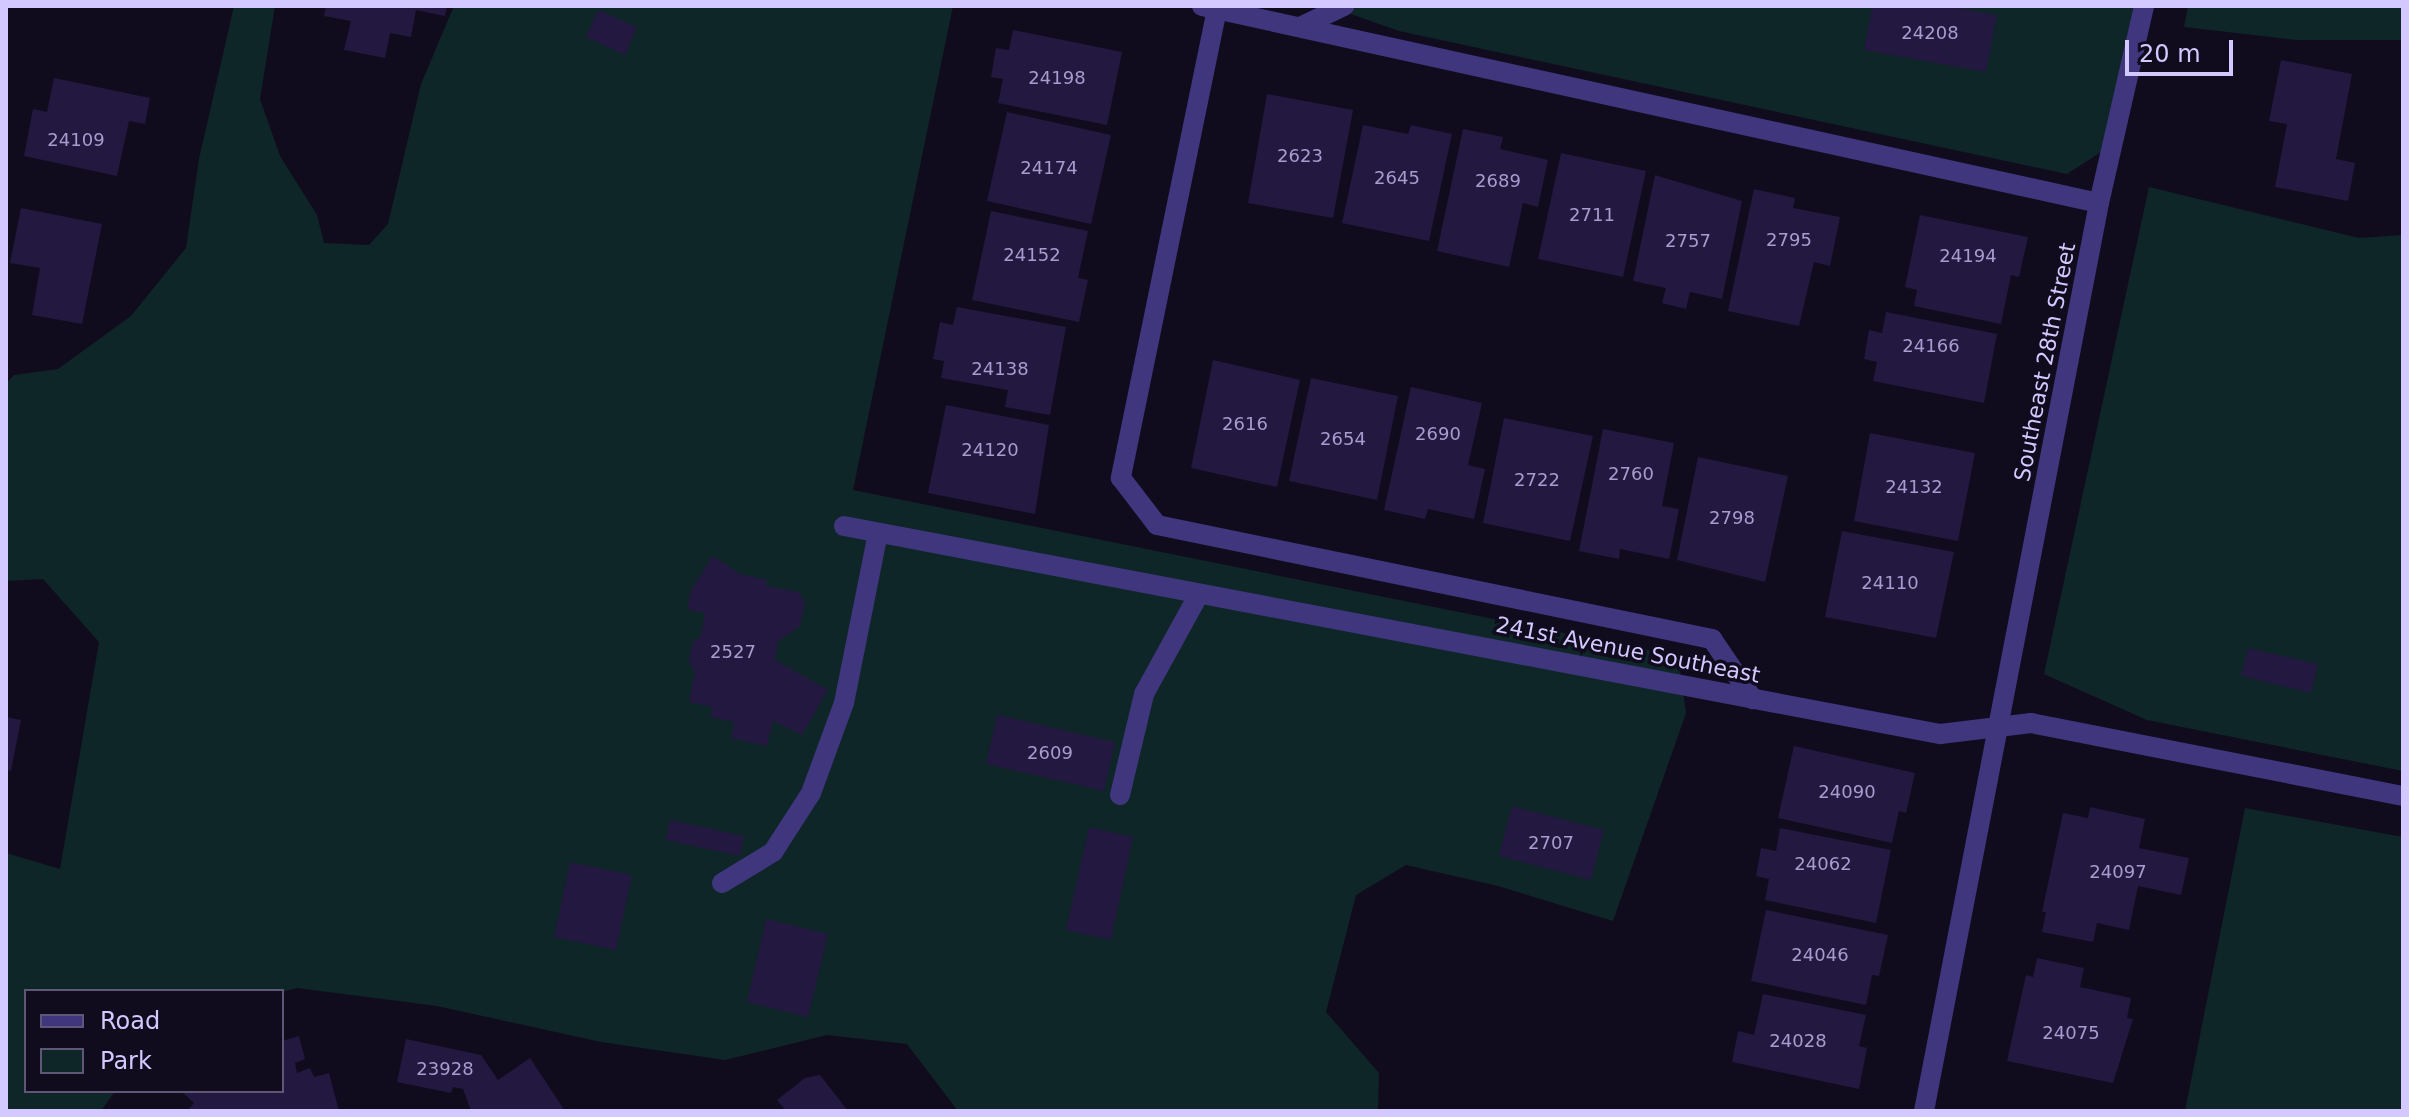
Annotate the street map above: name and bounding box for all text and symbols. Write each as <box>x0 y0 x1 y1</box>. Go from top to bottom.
house number: 24208 <box>1901 22 1959 44</box>
scale bar <box>2129 24 2237 74</box>
text: 20 m <box>2139 40 2201 68</box>
house number: 24198 <box>1028 67 1086 89</box>
house number: 24109 <box>47 129 105 151</box>
house number: 2623 <box>1277 145 1323 167</box>
house number: 24174 <box>1020 157 1078 179</box>
house number: 2645 <box>1374 167 1420 189</box>
house number: 2689 <box>1475 170 1521 192</box>
house number: 2711 <box>1569 204 1615 226</box>
house number: 2795 <box>1766 229 1812 251</box>
house number: 2757 <box>1665 230 1711 252</box>
street label: Southeast 28th Street <box>2009 240 2081 484</box>
house number: 24152 <box>1003 244 1061 266</box>
house number: 24194 <box>1939 245 1997 267</box>
house number: 24166 <box>1902 335 1960 357</box>
house number: 24138 <box>971 358 1029 380</box>
house number: 2616 <box>1222 413 1268 435</box>
house number: 2690 <box>1415 423 1461 445</box>
house number: 2654 <box>1320 428 1366 450</box>
house number: 24120 <box>961 439 1019 461</box>
house number: 2760 <box>1608 463 1654 485</box>
house number: 2722 <box>1514 469 1560 491</box>
house number: 24132 <box>1885 476 1943 498</box>
house number: 2798 <box>1709 507 1755 529</box>
house number: 24110 <box>1861 572 1919 594</box>
street label: 241st Avenue Southeast <box>1494 611 1762 689</box>
house number: 2527 <box>710 641 756 663</box>
house number: 2609 <box>1027 742 1073 764</box>
house number: 24090 <box>1818 781 1876 803</box>
house number: 2707 <box>1528 832 1574 854</box>
house number: 24062 <box>1794 853 1852 875</box>
house number: 24097 <box>2089 861 2147 883</box>
house number: 24046 <box>1791 944 1849 966</box>
legend <box>24 989 284 1093</box>
text: Road <box>100 1007 160 1035</box>
house number: 24075 <box>2042 1022 2100 1044</box>
house number: 24028 <box>1769 1030 1827 1052</box>
text: Park <box>100 1047 152 1075</box>
house number: 23928 <box>416 1058 474 1080</box>

